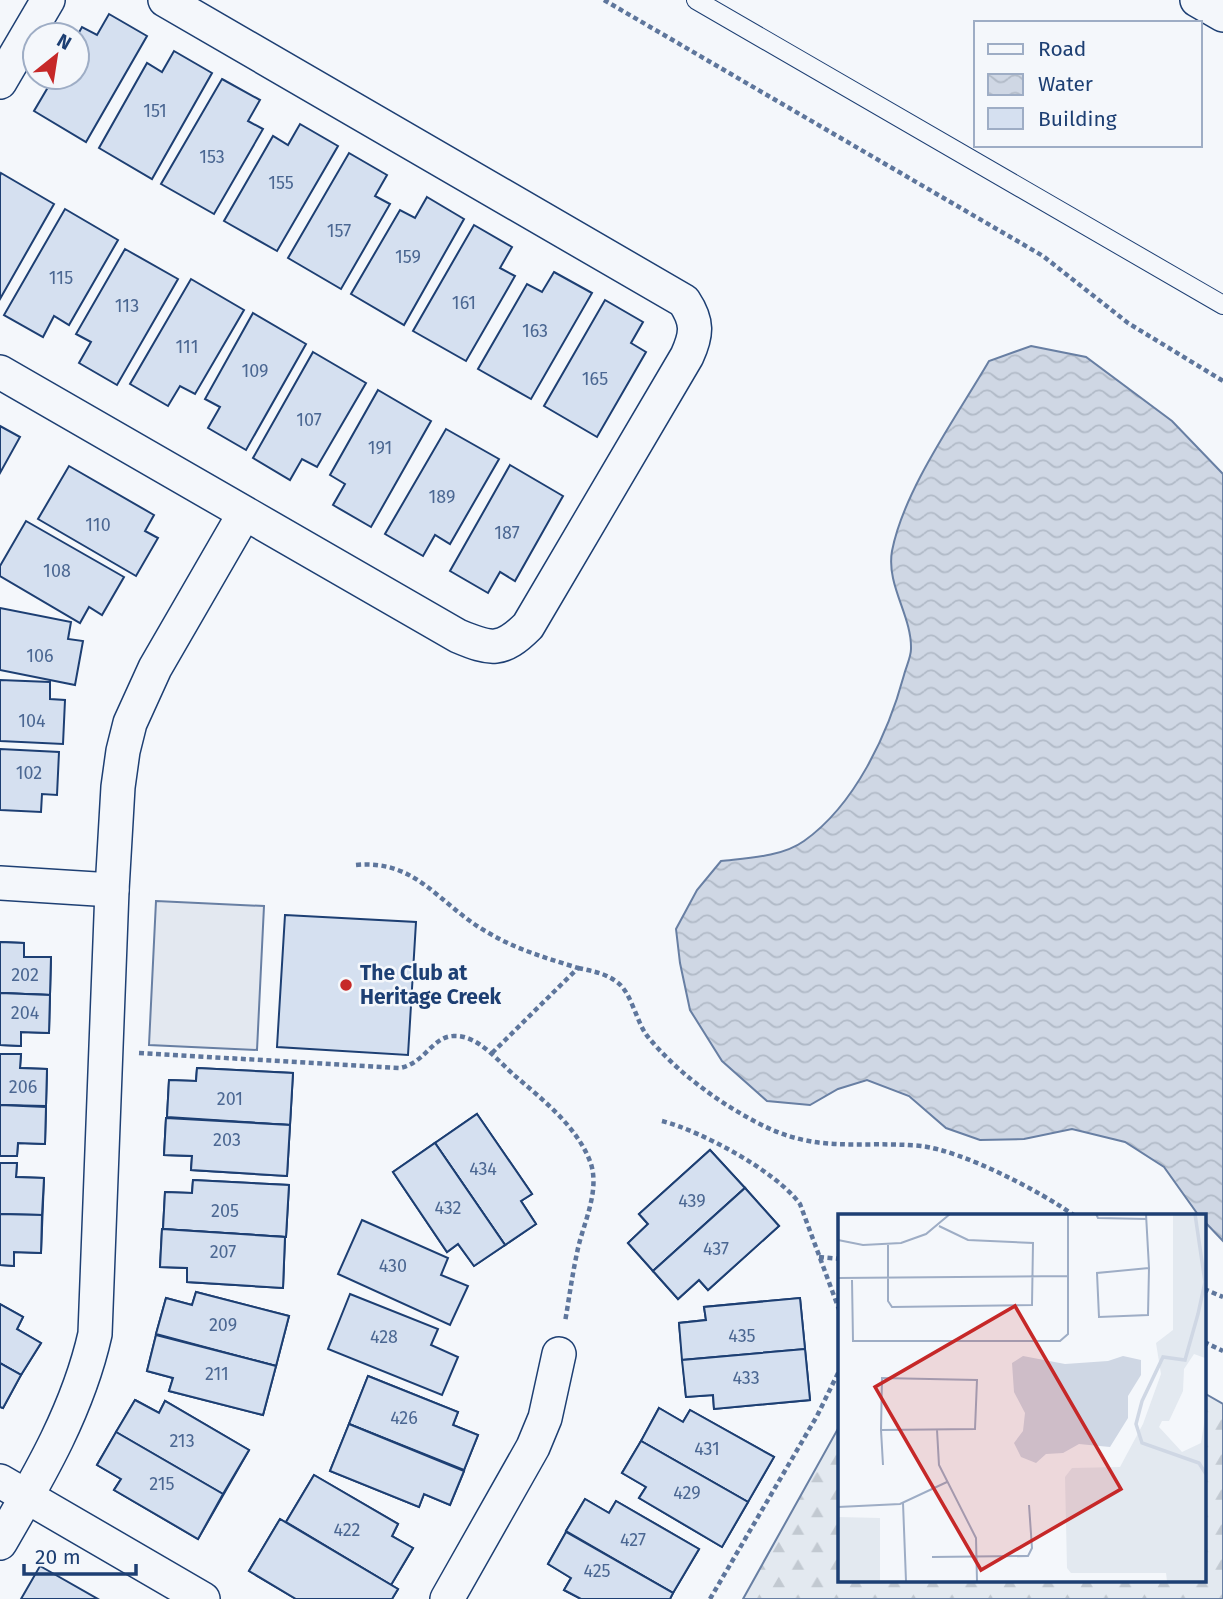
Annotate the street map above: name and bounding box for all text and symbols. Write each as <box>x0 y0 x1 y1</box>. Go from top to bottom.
north arrow <box>21 21 91 91</box>
legend <box>974 21 1202 147</box>
text: N <box>53 29 75 55</box>
text: Road <box>1038 36 1086 62</box>
text: Water <box>1038 71 1093 97</box>
house number: 151 <box>143 100 167 122</box>
text: Building <box>1038 106 1117 132</box>
house number: 153 <box>199 146 225 168</box>
house number: 155 <box>268 172 294 194</box>
house number: 157 <box>327 220 351 242</box>
house number: 159 <box>395 246 421 268</box>
house number: 115 <box>49 267 73 289</box>
house number: 161 <box>452 292 476 314</box>
house number: 113 <box>115 295 139 317</box>
house number: 163 <box>522 320 548 342</box>
house number: 111 <box>176 336 198 358</box>
house number: 109 <box>241 360 269 382</box>
house number: 165 <box>582 368 608 390</box>
house number: 107 <box>296 409 322 431</box>
house number: 191 <box>368 437 392 459</box>
house number: 189 <box>429 486 455 508</box>
house number: 110 <box>85 514 111 536</box>
house number: 187 <box>494 522 520 544</box>
house number: 108 <box>43 560 71 582</box>
house number: 106 <box>26 645 54 667</box>
house number: 104 <box>18 710 46 732</box>
house number: 102 <box>16 762 42 784</box>
place label: The Club at Heritage Creek <box>360 960 502 1010</box>
house number: 202 <box>11 964 39 986</box>
marker: The Club at Heritage Creek <box>338 977 354 993</box>
house number: 204 <box>11 1002 40 1024</box>
house number: 206 <box>9 1076 37 1098</box>
house number: 201 <box>217 1088 243 1110</box>
house number: 203 <box>213 1129 241 1151</box>
house number: 434 <box>469 1158 497 1180</box>
house number: 439 <box>678 1190 706 1212</box>
house number: 432 <box>435 1197 462 1219</box>
house number: 205 <box>211 1200 239 1222</box>
inset map <box>838 1214 1206 1582</box>
house number: 437 <box>703 1238 729 1260</box>
house number: 207 <box>210 1241 236 1263</box>
house number: 430 <box>379 1255 407 1277</box>
house number: 209 <box>209 1314 237 1336</box>
house number: 435 <box>728 1325 756 1347</box>
house number: 428 <box>370 1326 398 1348</box>
house number: 211 <box>205 1363 229 1385</box>
house number: 433 <box>732 1367 760 1389</box>
house number: 426 <box>390 1407 418 1429</box>
house number: 213 <box>169 1430 195 1452</box>
house number: 431 <box>694 1438 720 1460</box>
house number: 215 <box>149 1473 175 1495</box>
house number: 429 <box>673 1482 701 1504</box>
house number: 422 <box>333 1519 361 1541</box>
house number: 427 <box>620 1529 646 1551</box>
scale bar <box>24 1532 136 1576</box>
text: 20 m <box>35 1544 81 1570</box>
house number: 425 <box>583 1560 611 1582</box>

